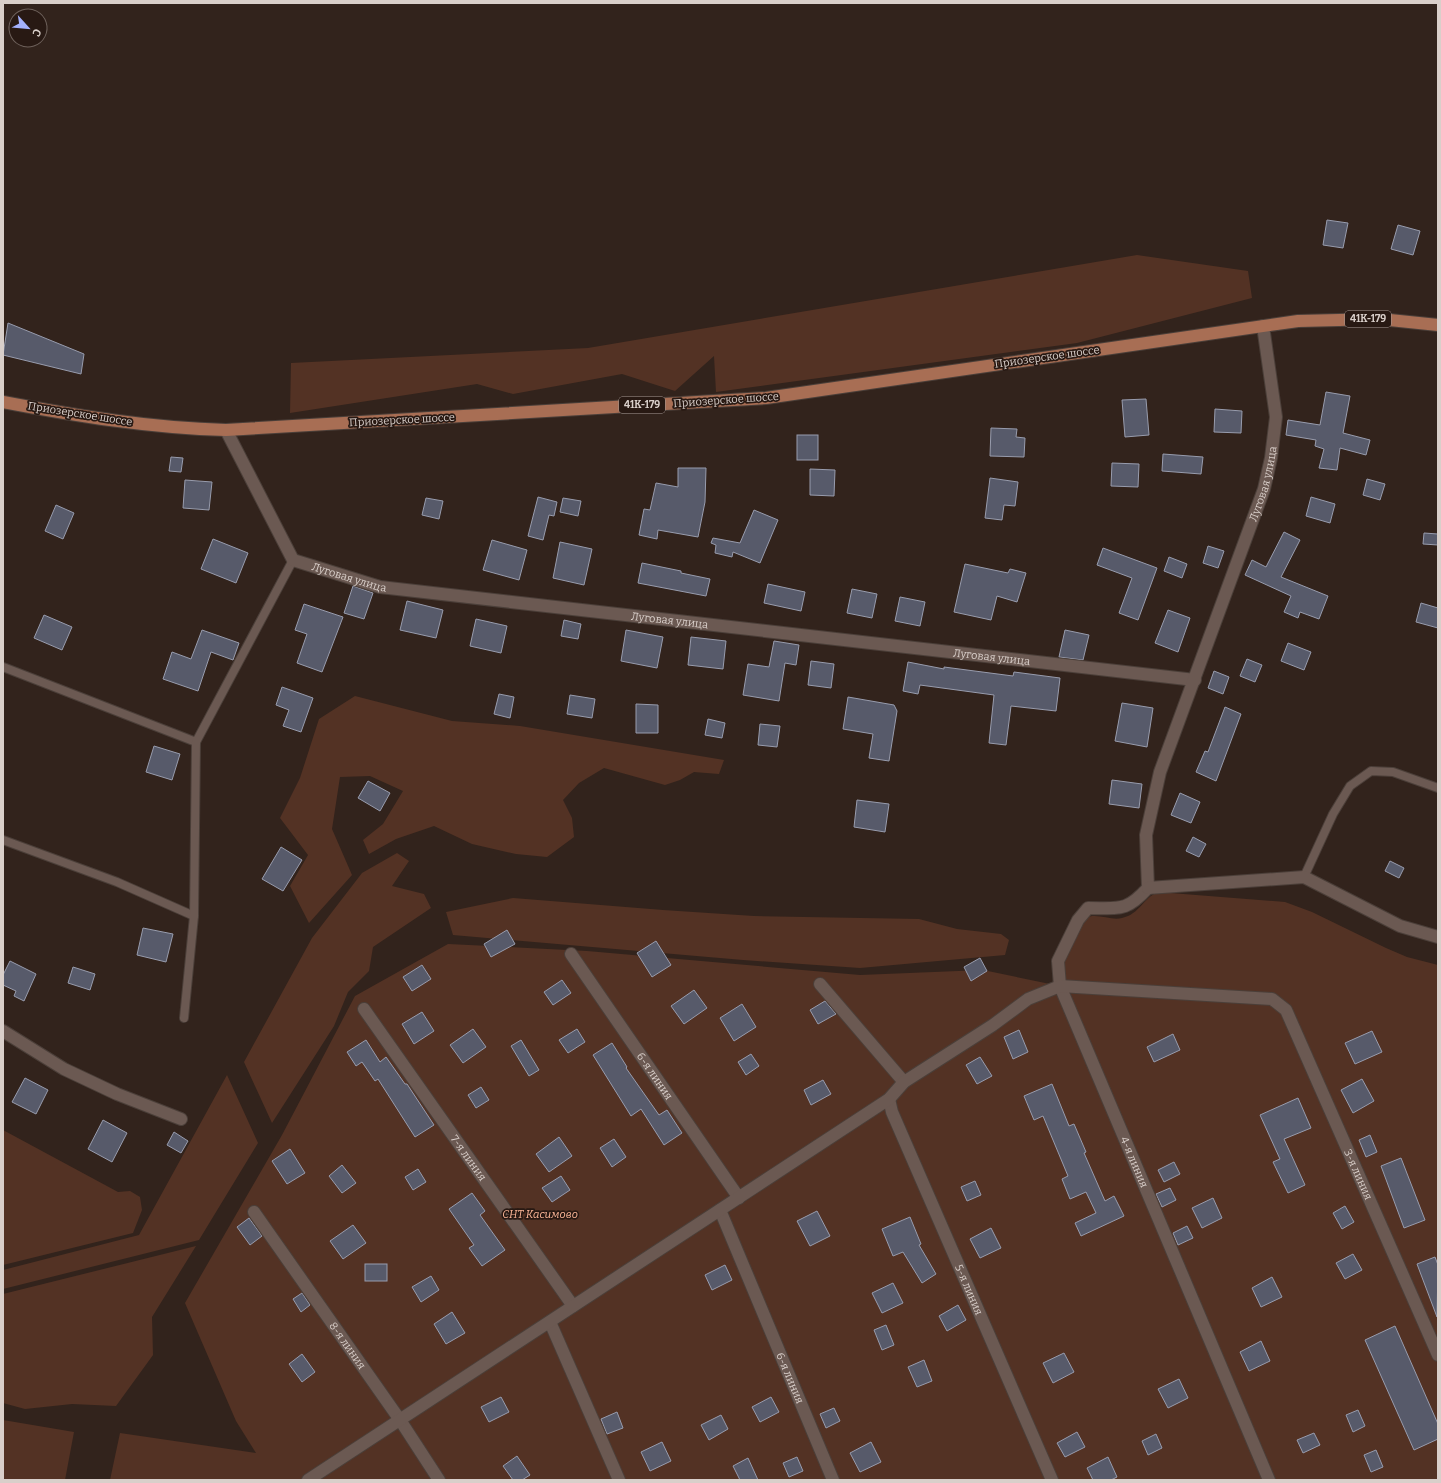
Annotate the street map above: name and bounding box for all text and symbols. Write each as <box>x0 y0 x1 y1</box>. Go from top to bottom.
north arrow <box>8 8 48 48</box>
text: С <box>29 26 44 38</box>
road number: 41К-179 <box>1345 311 1391 327</box>
street label: Приозерское шоссе <box>994 343 1100 371</box>
street label: Приозерское шоссе <box>673 390 779 410</box>
road number: 41К-179 <box>619 397 665 413</box>
street label: Приозерское шоссе <box>27 399 133 429</box>
street label: Приозерское шоссе <box>349 411 455 429</box>
street label: Луговая улица <box>1246 445 1279 523</box>
street label: Луговая улица <box>310 560 387 594</box>
street label: Луговая улица <box>631 609 709 631</box>
street label: Луговая улица <box>952 646 1031 668</box>
street label: 6-я линия <box>634 1050 676 1102</box>
street label: 7-я линия <box>448 1132 489 1183</box>
street label: 4-я линия <box>1118 1134 1151 1189</box>
street label: 3-я линия <box>1342 1147 1375 1202</box>
park label: СНТ Касимово <box>502 1208 578 1221</box>
street label: 5-я линия <box>953 1262 986 1317</box>
street label: 8-я линия <box>327 1319 369 1371</box>
street label: 6-я линия <box>774 1350 807 1405</box>

